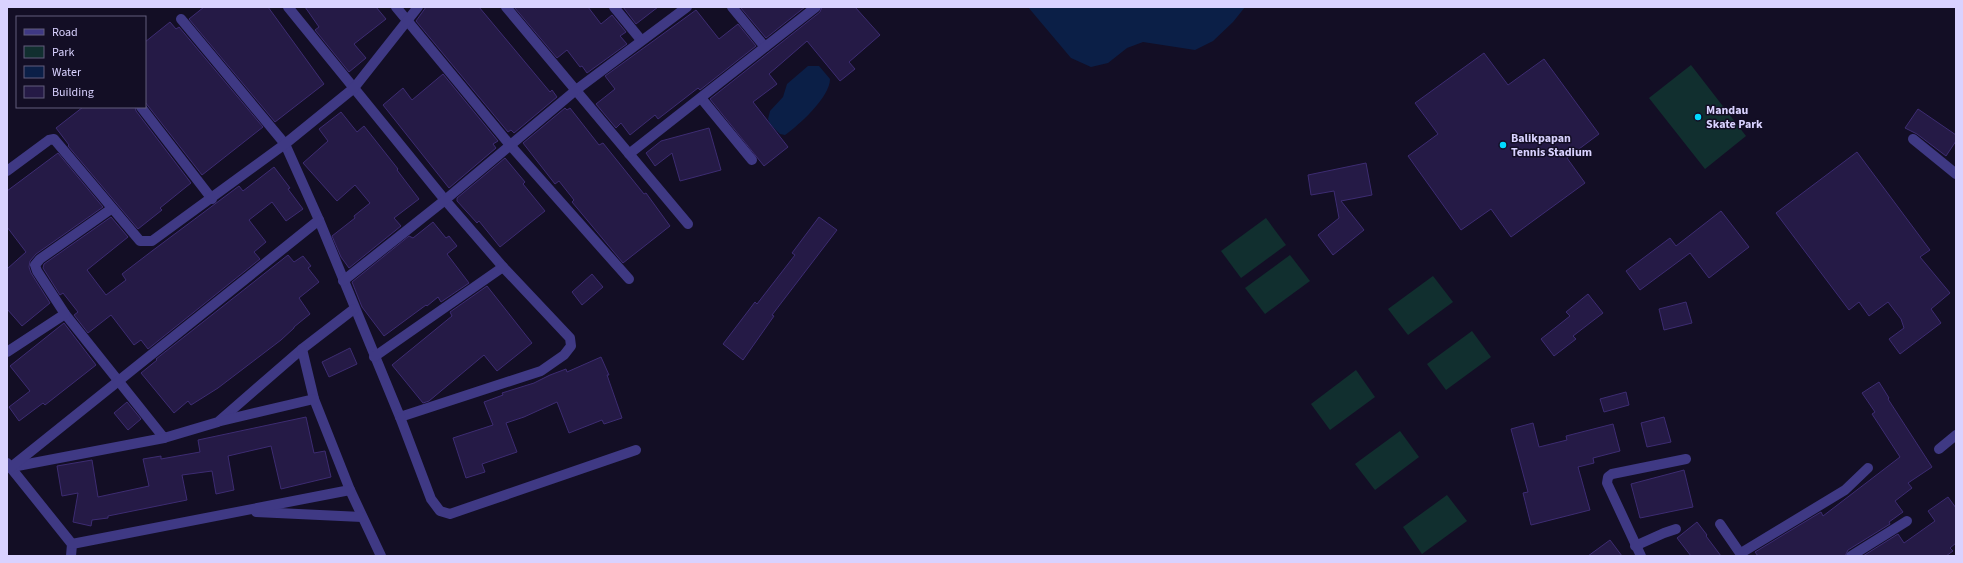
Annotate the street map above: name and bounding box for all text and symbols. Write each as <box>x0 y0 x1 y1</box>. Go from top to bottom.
legend <box>16 16 146 108</box>
text: Road <box>52 24 78 41</box>
text: Park <box>52 44 74 61</box>
text: Water <box>52 64 82 81</box>
text: Building <box>52 84 94 101</box>
place label: Mandau Skate Park <box>1706 102 1763 133</box>
marker: Mandau Skate Park <box>1693 112 1703 122</box>
place label: Balikpapan Tennis Stadium <box>1511 130 1592 161</box>
marker: Balikpapan Tennis Stadium <box>1498 140 1508 150</box>

